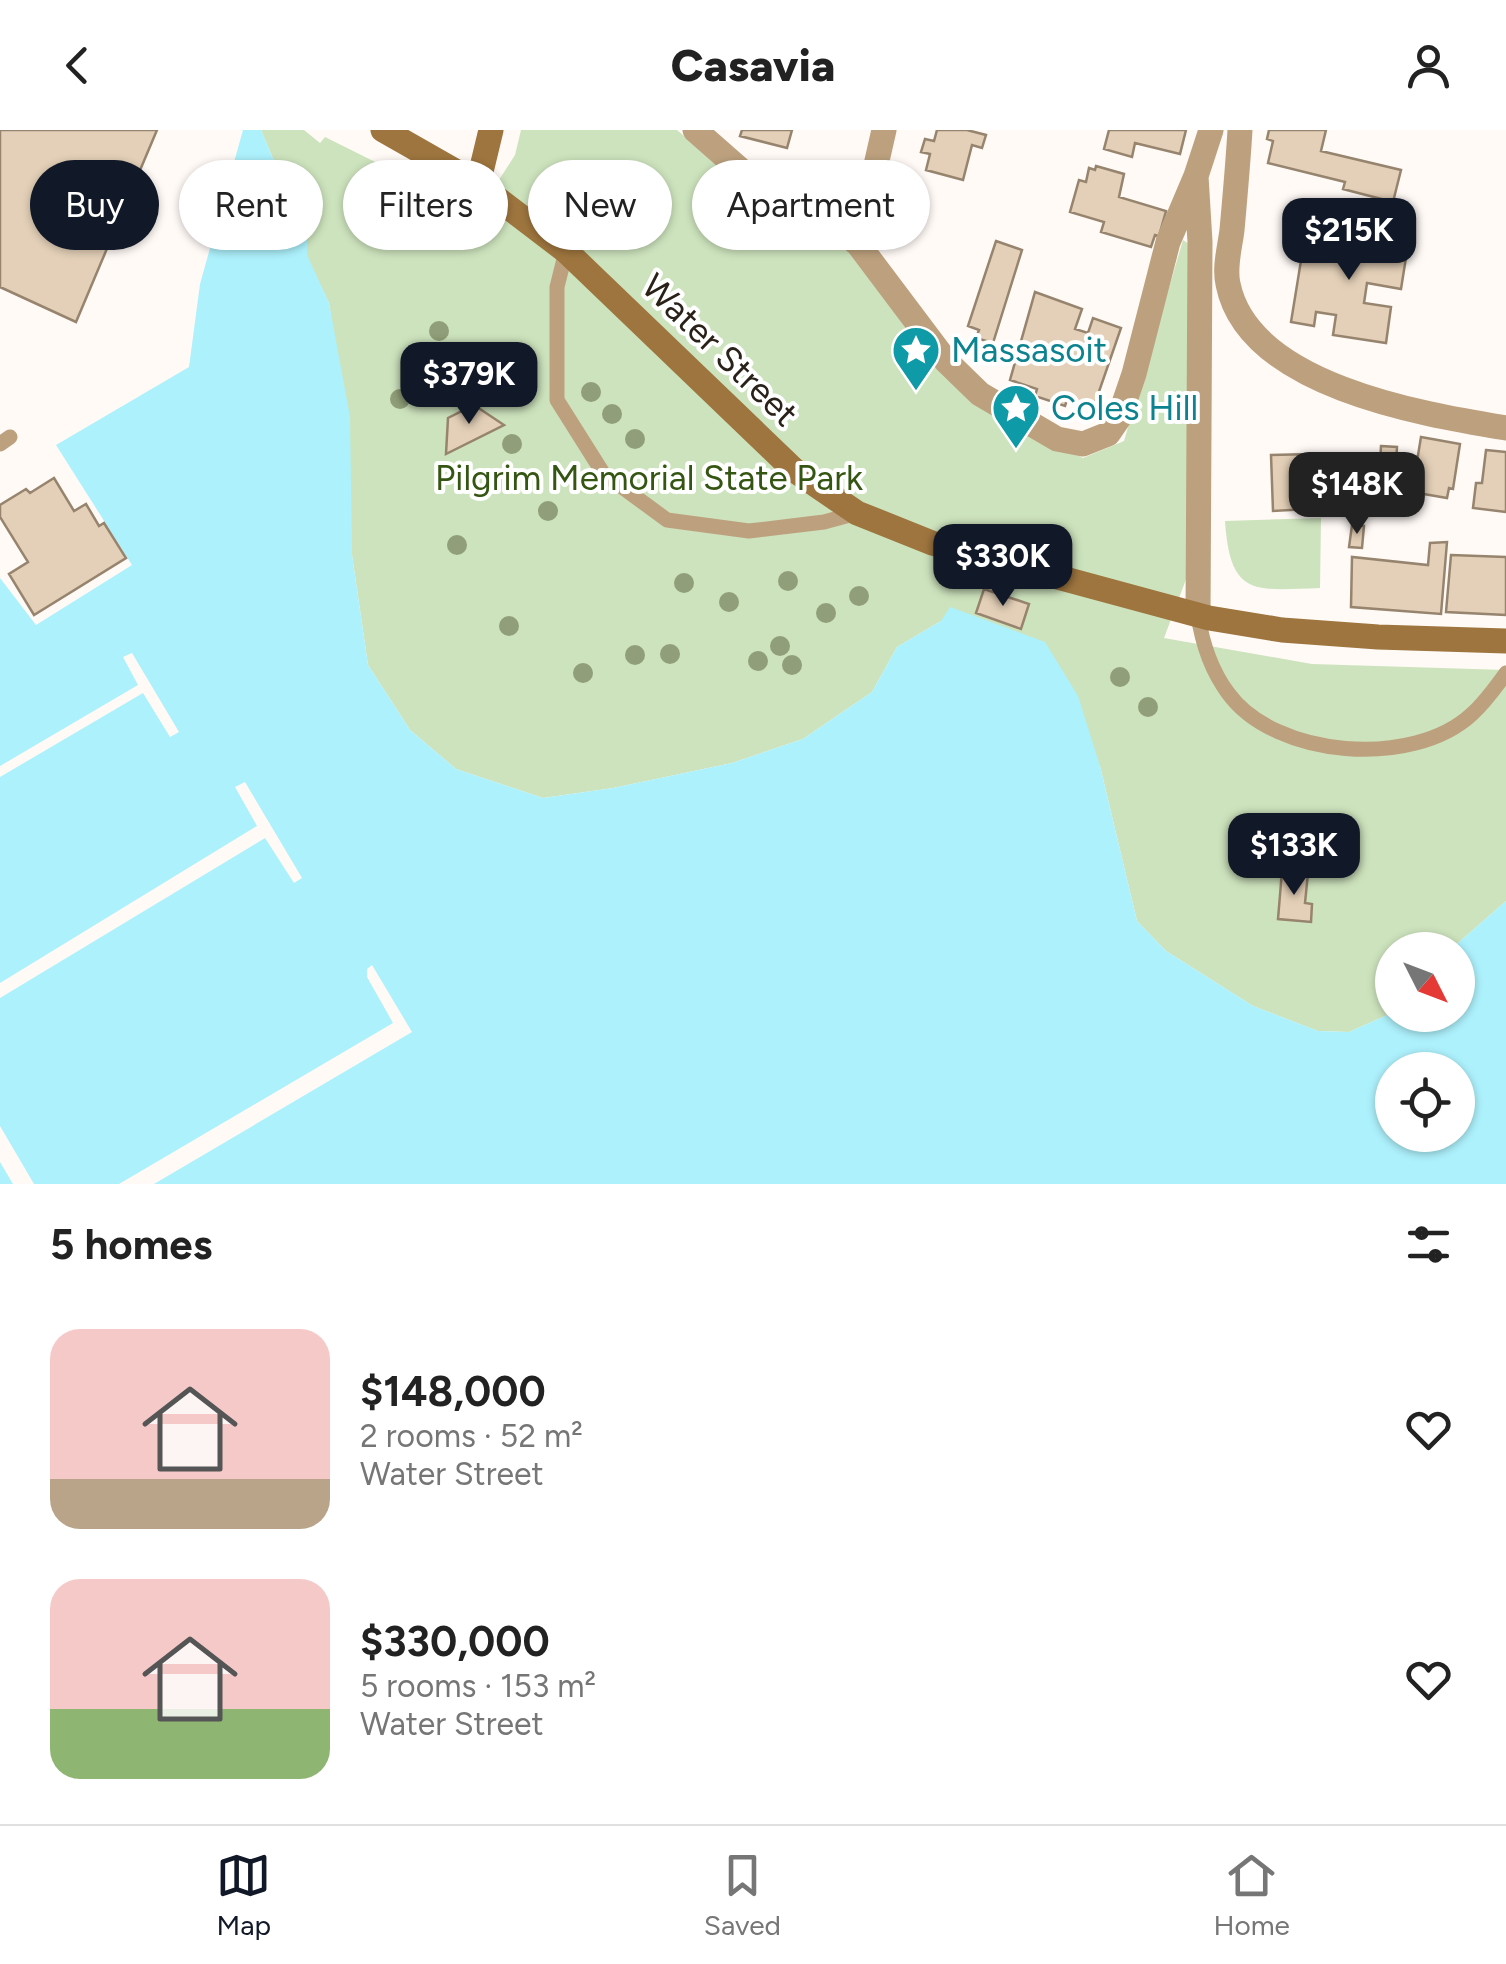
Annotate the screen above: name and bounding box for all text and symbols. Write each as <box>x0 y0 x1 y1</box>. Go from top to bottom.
icon: back <box>50 38 105 93</box>
text: Casavia <box>671 38 835 92</box>
icon: person <box>1401 38 1456 93</box>
chip: Buy <box>30 160 159 250</box>
chip: Rent <box>179 160 323 250</box>
chip: Filters <box>343 160 508 250</box>
chip: New <box>528 160 672 250</box>
chip: Apartment <box>692 160 930 250</box>
pin: $215K <box>1279 198 1419 283</box>
text: $215K <box>1304 211 1394 249</box>
street label: Water Street <box>633 265 807 435</box>
place icon: Massasoit <box>890 324 942 392</box>
place label: Massasoit <box>951 329 1107 371</box>
pin: $379K <box>399 342 539 427</box>
text: $379K <box>422 355 516 393</box>
place icon: Coles Hill <box>990 382 1042 450</box>
place label: Coles Hill <box>1051 387 1198 429</box>
pin: $148K <box>1287 452 1427 537</box>
park label: Pilgrim Memorial State Park <box>435 457 863 499</box>
text: $148K <box>1311 465 1403 503</box>
pin: $330K <box>933 524 1073 609</box>
text: $330K <box>955 537 1051 575</box>
pin: $133K <box>1224 813 1364 898</box>
text: $133K <box>1250 826 1338 864</box>
north arrow <box>1375 932 1475 1032</box>
map controls <box>1375 932 1475 1152</box>
button: locate <box>1375 1052 1475 1152</box>
icon: filters <box>1401 1217 1456 1272</box>
text: 5 homes <box>50 1219 212 1270</box>
text: $148,000 <box>360 1366 546 1417</box>
icon: home <box>130 1369 250 1489</box>
icon: heart <box>1401 1402 1456 1457</box>
text: 2 rooms · 52 m² <box>360 1417 583 1455</box>
text: Water Street <box>360 1455 544 1493</box>
text: $330,000 <box>360 1616 550 1667</box>
icon: home <box>130 1619 250 1739</box>
icon: heart <box>1401 1652 1456 1707</box>
text: 5 rooms · 153 m² <box>360 1667 596 1705</box>
text: Water Street <box>360 1705 544 1743</box>
tab: Map <box>216 1848 271 1942</box>
tab: Saved <box>704 1848 781 1942</box>
tab: Home <box>1213 1848 1290 1942</box>

